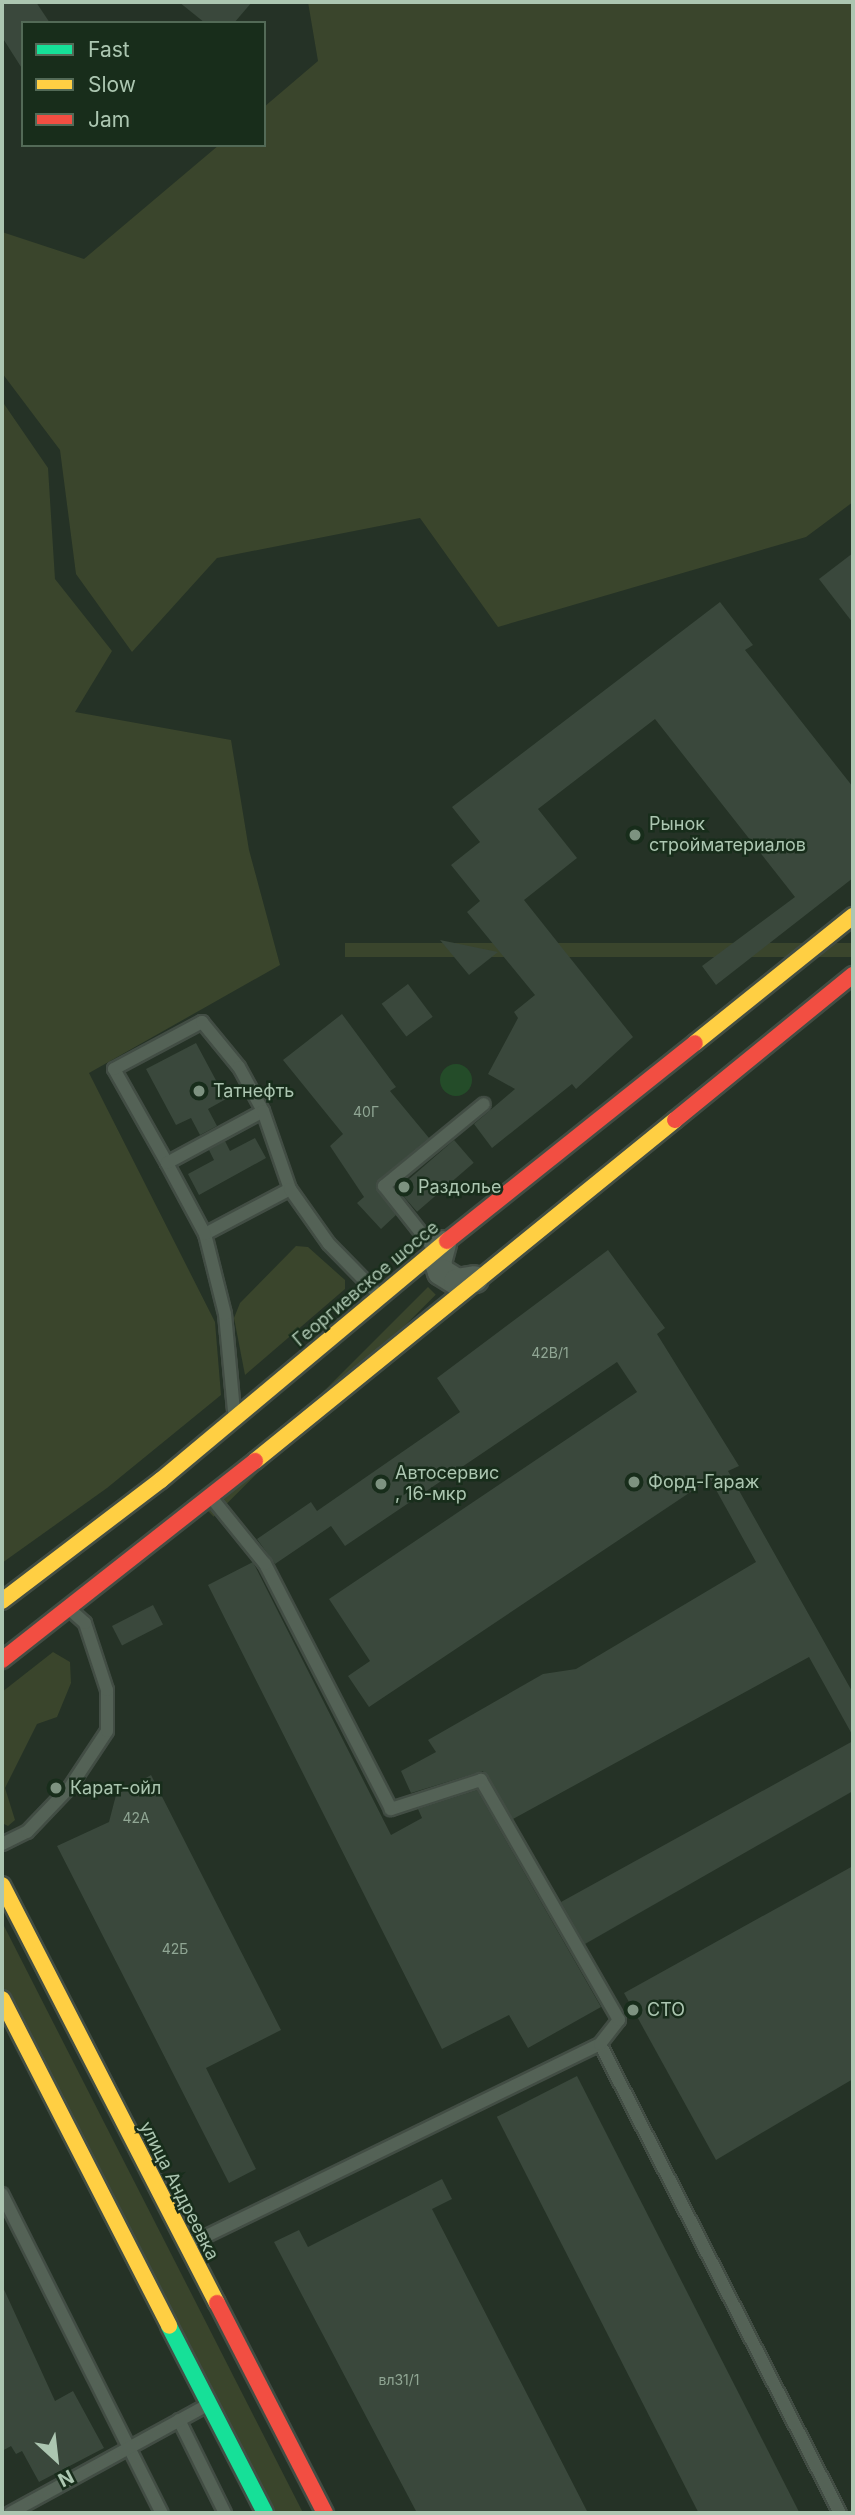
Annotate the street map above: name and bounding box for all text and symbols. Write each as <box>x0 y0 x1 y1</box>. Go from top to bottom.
legend <box>21 21 266 147</box>
text: Fast <box>88 37 130 62</box>
text: Slow <box>88 72 136 97</box>
text: Jam <box>88 107 130 132</box>
place label: Рынок стройматериалов <box>649 814 806 856</box>
marker: Рынок стройматериалов <box>627 827 643 843</box>
place label: Татнефть <box>213 1080 294 1102</box>
marker: Татнефть <box>191 1083 207 1099</box>
house number: 40Г <box>353 1104 379 1120</box>
place label: Раздолье <box>418 1176 501 1198</box>
marker: Раздолье <box>396 1179 412 1195</box>
street label: Георгиевское шоссе <box>289 1217 443 1351</box>
house number: 42В/1 <box>531 1345 569 1361</box>
place label: Автосервис , 16-мкр <box>395 1463 499 1506</box>
place label: Форд-Гараж <box>648 1471 759 1493</box>
marker: Форд-Гараж <box>626 1474 642 1490</box>
marker: Автосервис , 16-мкр <box>373 1476 389 1492</box>
place label: Карат-ойл <box>70 1777 161 1799</box>
marker: Карат-ойл <box>48 1780 64 1796</box>
house number: 42А <box>122 1810 150 1826</box>
house number: 42Б <box>162 1941 188 1957</box>
place label: СТО <box>647 1999 685 2021</box>
marker: СТО <box>625 2002 641 2018</box>
street label: улица Андреевка <box>135 2118 223 2264</box>
house number: вл31/1 <box>378 2372 420 2388</box>
north arrow <box>21 2424 91 2494</box>
text: N <box>54 2465 77 2492</box>

